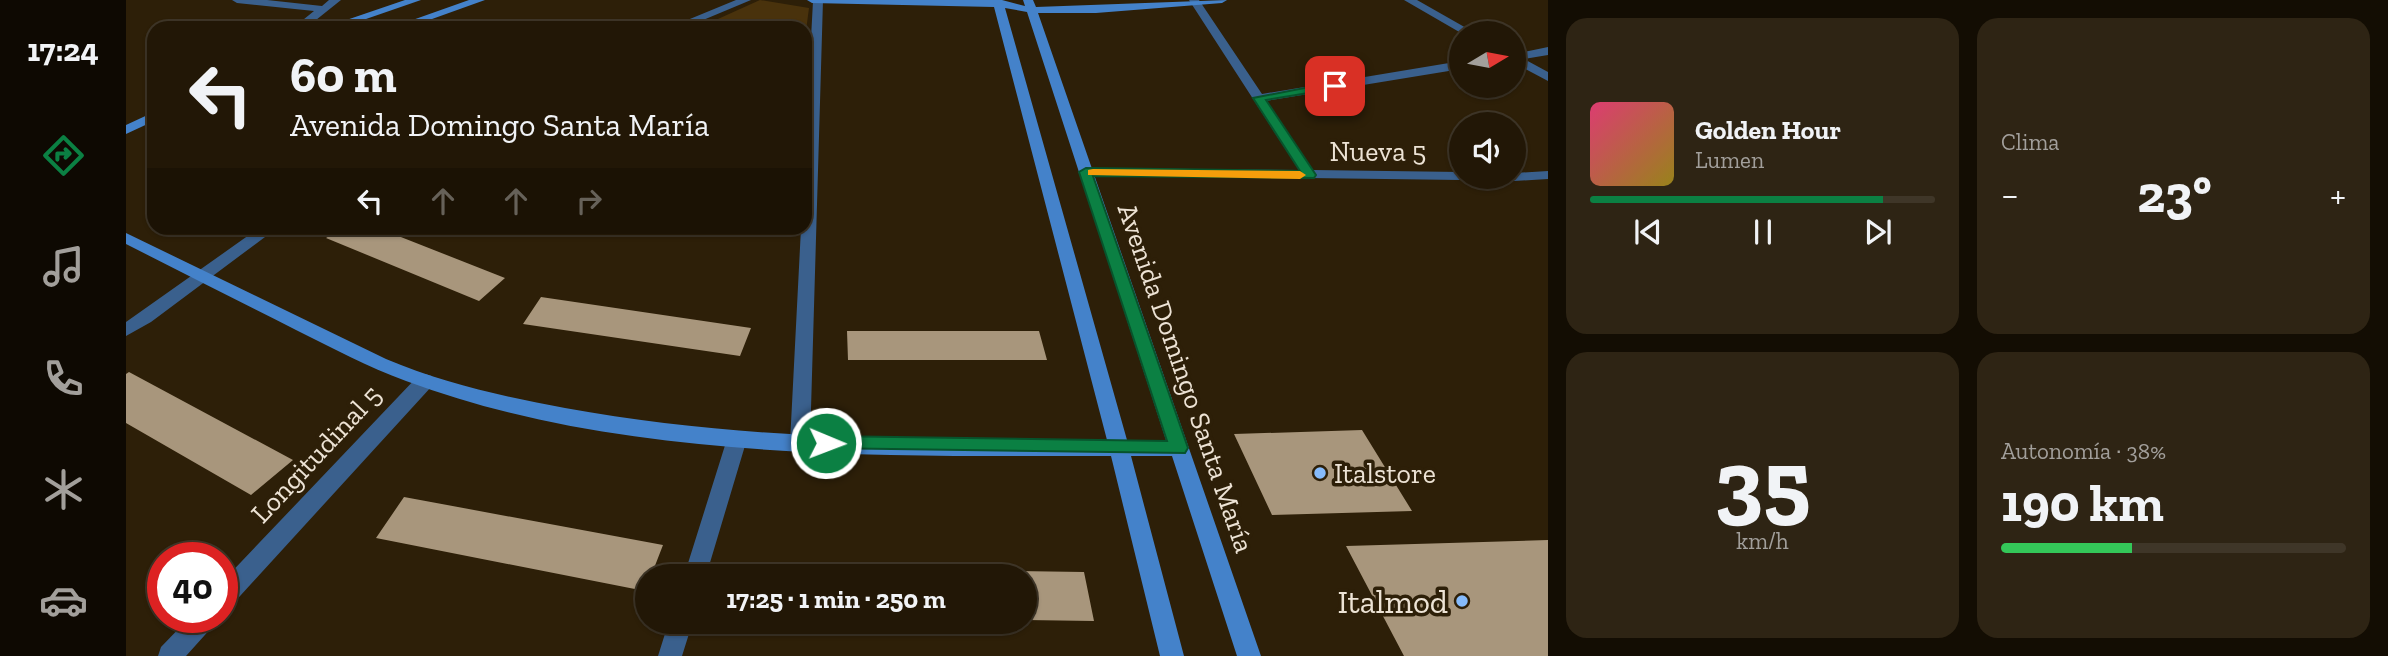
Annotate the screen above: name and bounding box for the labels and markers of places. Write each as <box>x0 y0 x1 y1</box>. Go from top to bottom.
pin <box>1305 56 1365 116</box>
place label: Italstore <box>1334 457 1436 490</box>
marker: Italstore <box>1312 465 1328 481</box>
place label: Italmod <box>1337 582 1448 621</box>
marker: Italmod <box>1454 593 1470 609</box>

